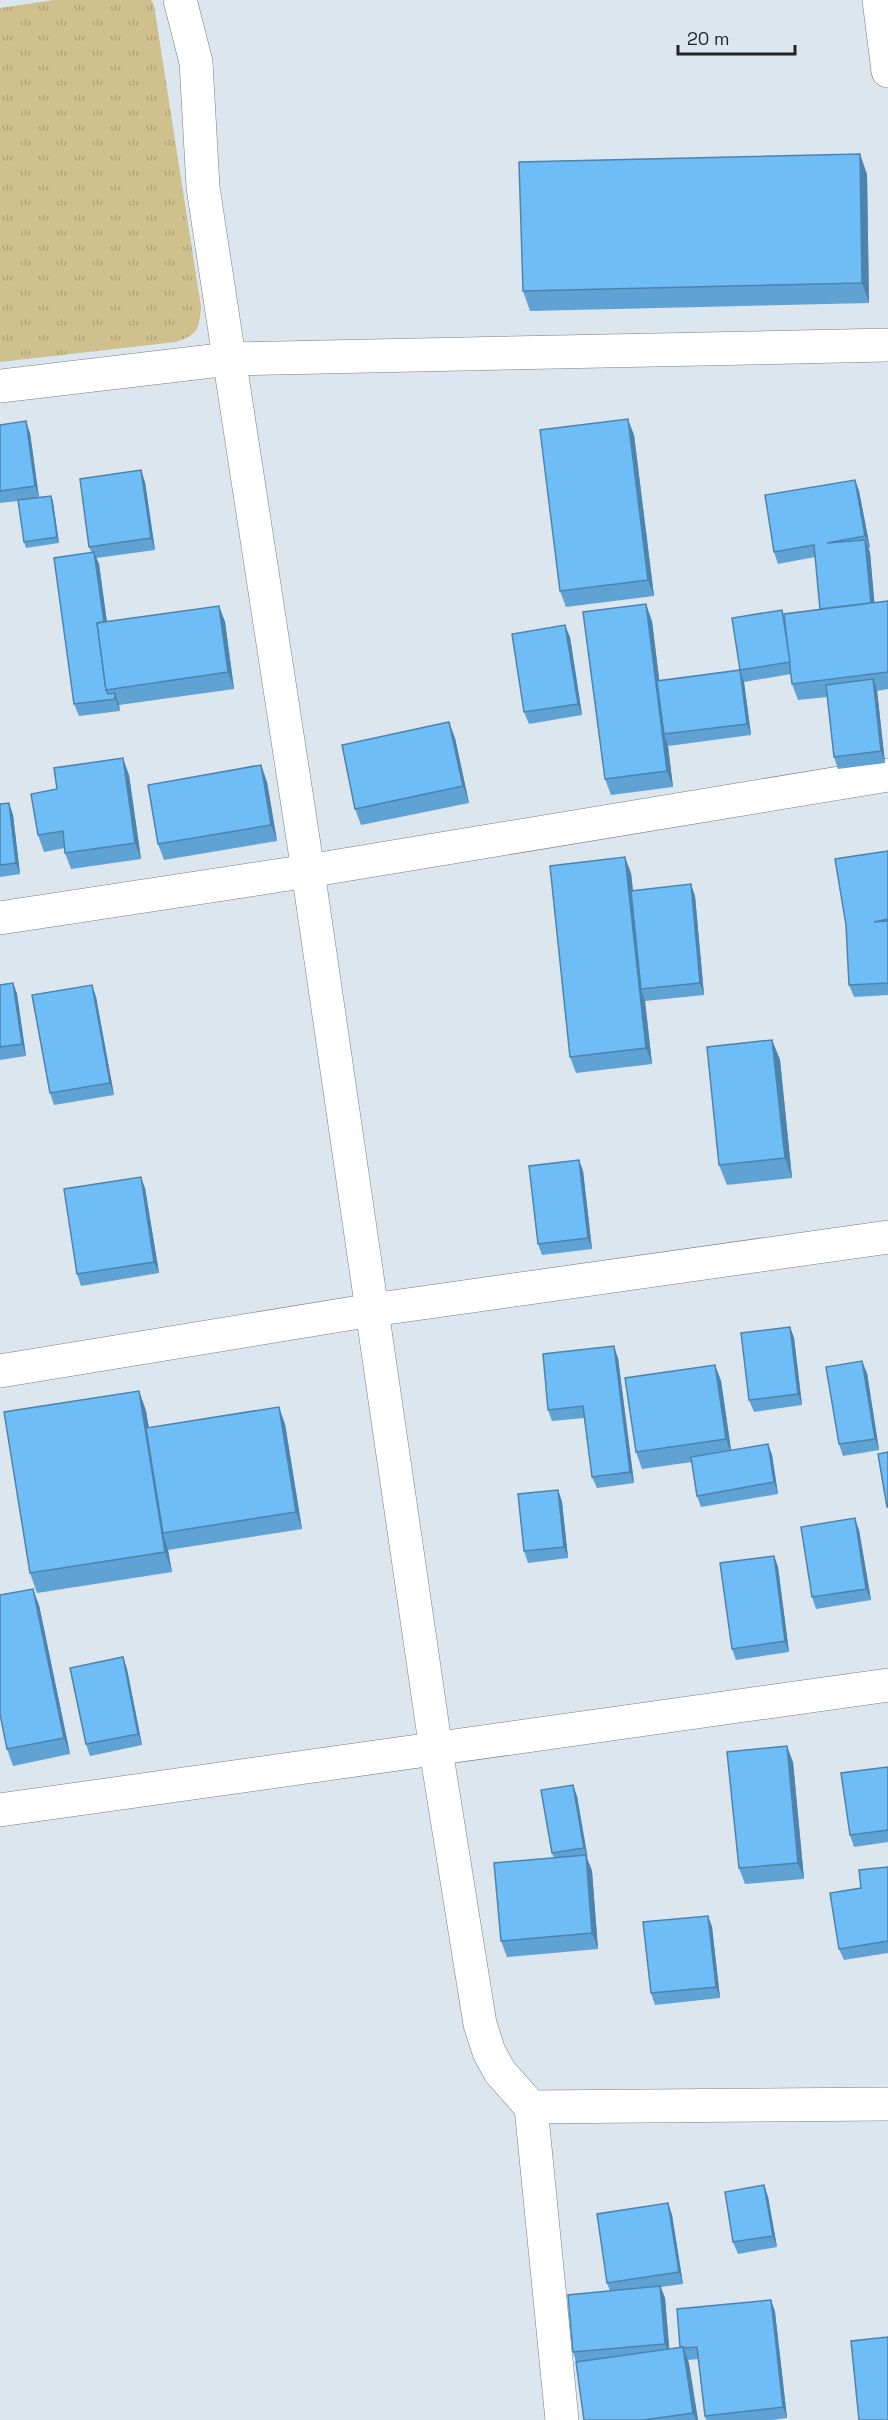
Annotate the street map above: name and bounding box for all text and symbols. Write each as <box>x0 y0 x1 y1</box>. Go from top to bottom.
scale bar <box>678 18 795 56</box>
text: 20 m <box>687 27 730 50</box>

